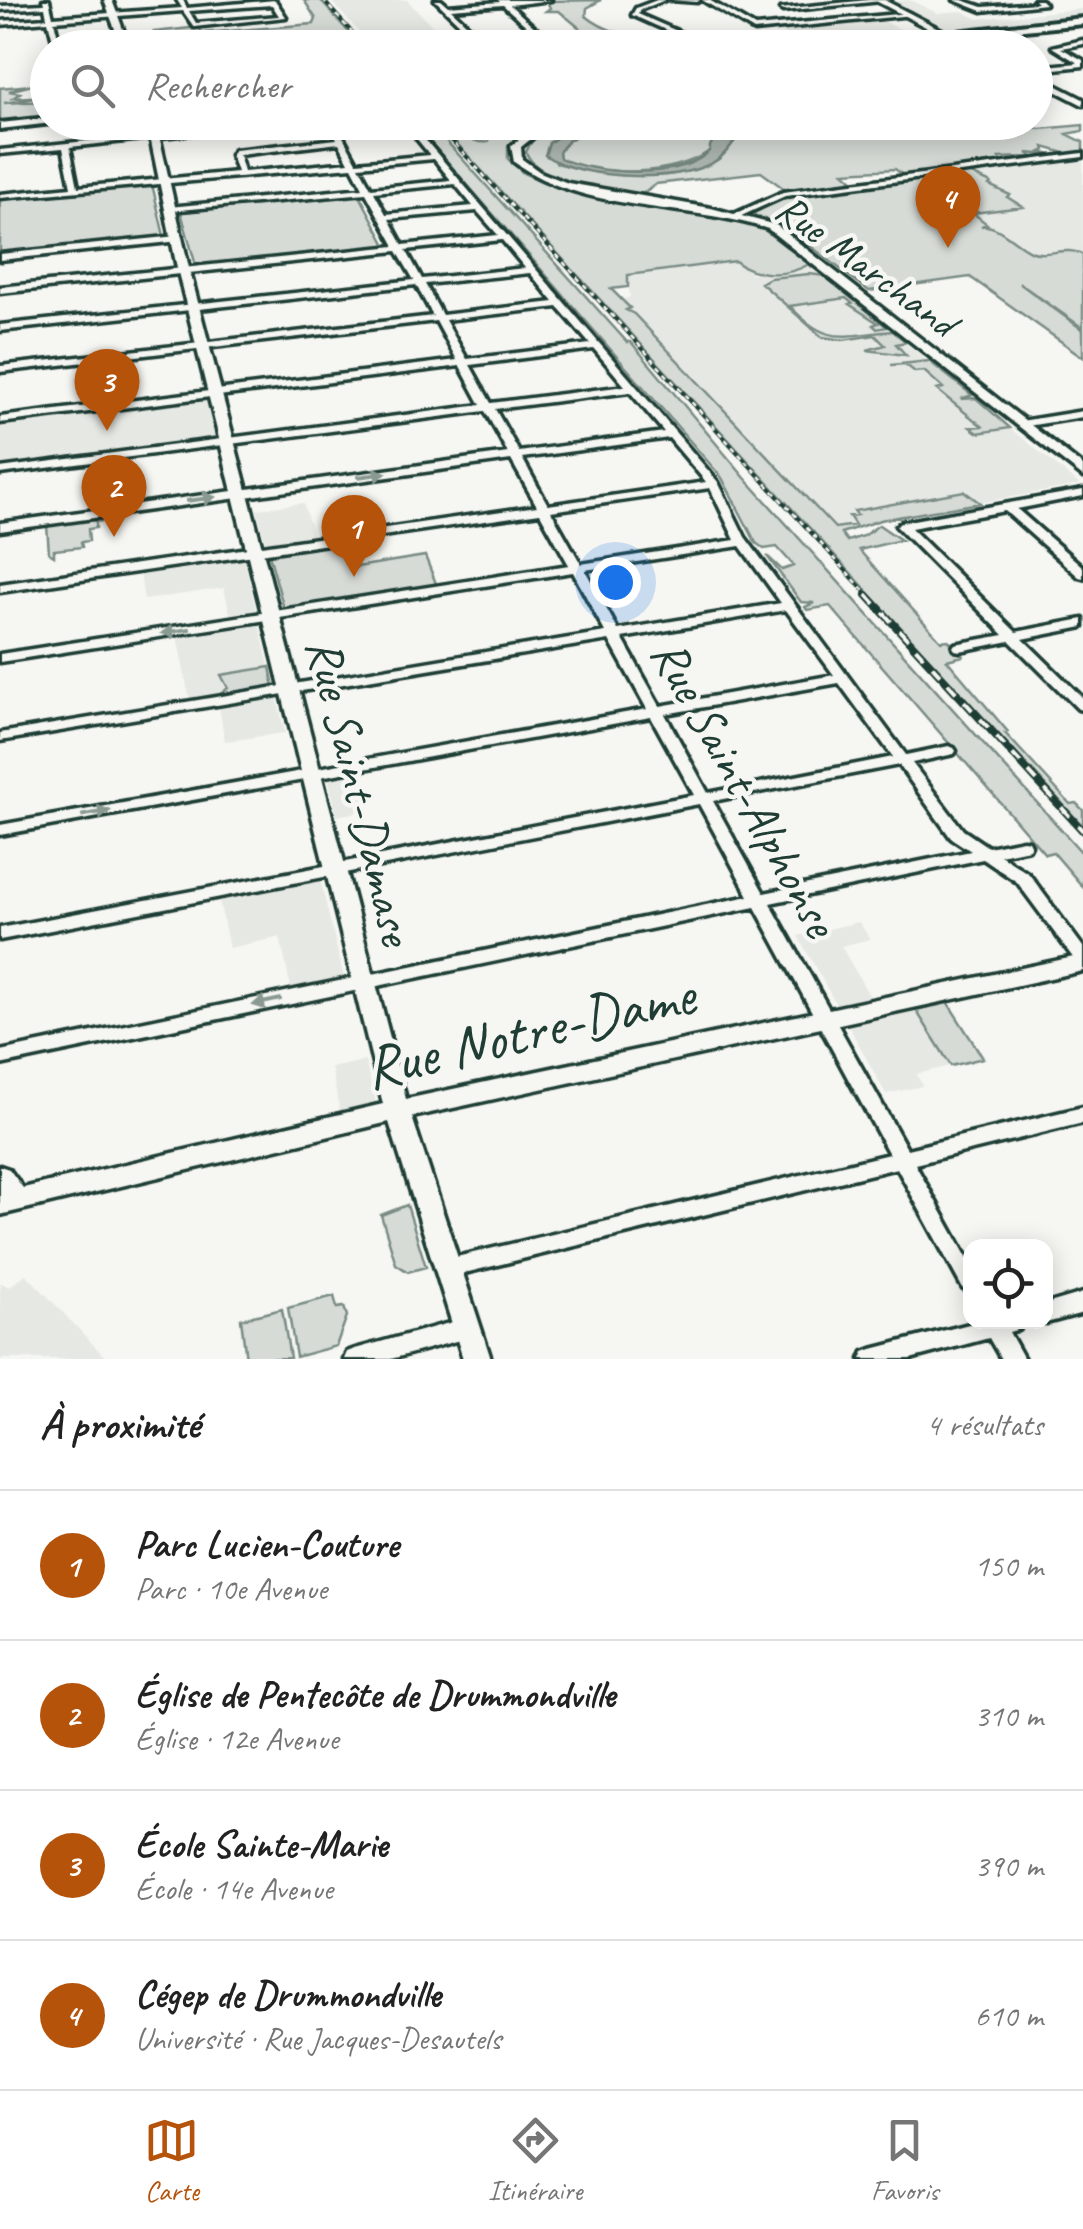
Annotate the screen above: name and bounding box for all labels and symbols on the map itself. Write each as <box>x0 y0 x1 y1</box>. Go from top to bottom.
pin: 4 <box>916 166 980 248</box>
street label: Rue Marchand <box>765 182 972 352</box>
pin: 3 <box>74 348 140 431</box>
pin: 2 <box>82 454 146 537</box>
one-way arrow <box>357 467 389 483</box>
one-way arrow <box>185 491 217 507</box>
pin: 1 <box>322 494 386 577</box>
your location <box>590 557 641 608</box>
one-way arrow <box>159 623 191 639</box>
street label: Rue Saint-Alphonse <box>637 628 854 950</box>
street label: Rue Saint-Damase <box>292 631 430 954</box>
one-way arrow <box>81 805 112 820</box>
street label: Rue Notre-Dame <box>357 955 705 1106</box>
one-way arrow <box>251 995 282 1010</box>

